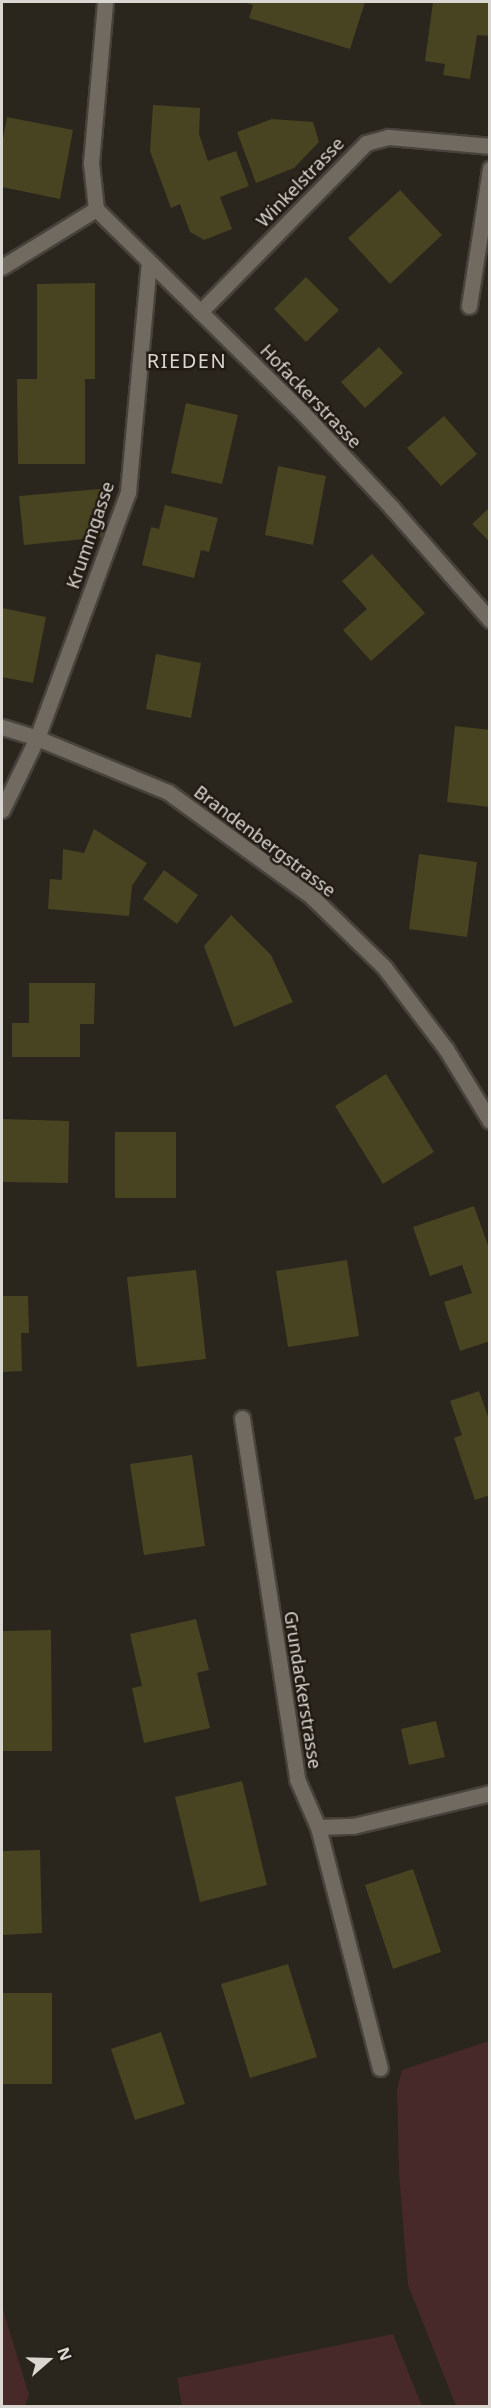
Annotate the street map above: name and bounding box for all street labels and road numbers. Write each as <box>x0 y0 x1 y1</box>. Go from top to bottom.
street label: Winkelstrasse <box>252 133 348 231</box>
street label: Hofackerstrasse <box>256 340 366 452</box>
street label: Krummgasse <box>62 479 118 591</box>
street label: Brandenbergstrasse <box>190 781 340 901</box>
street label: Grundackerstrasse <box>280 1610 326 1770</box>

